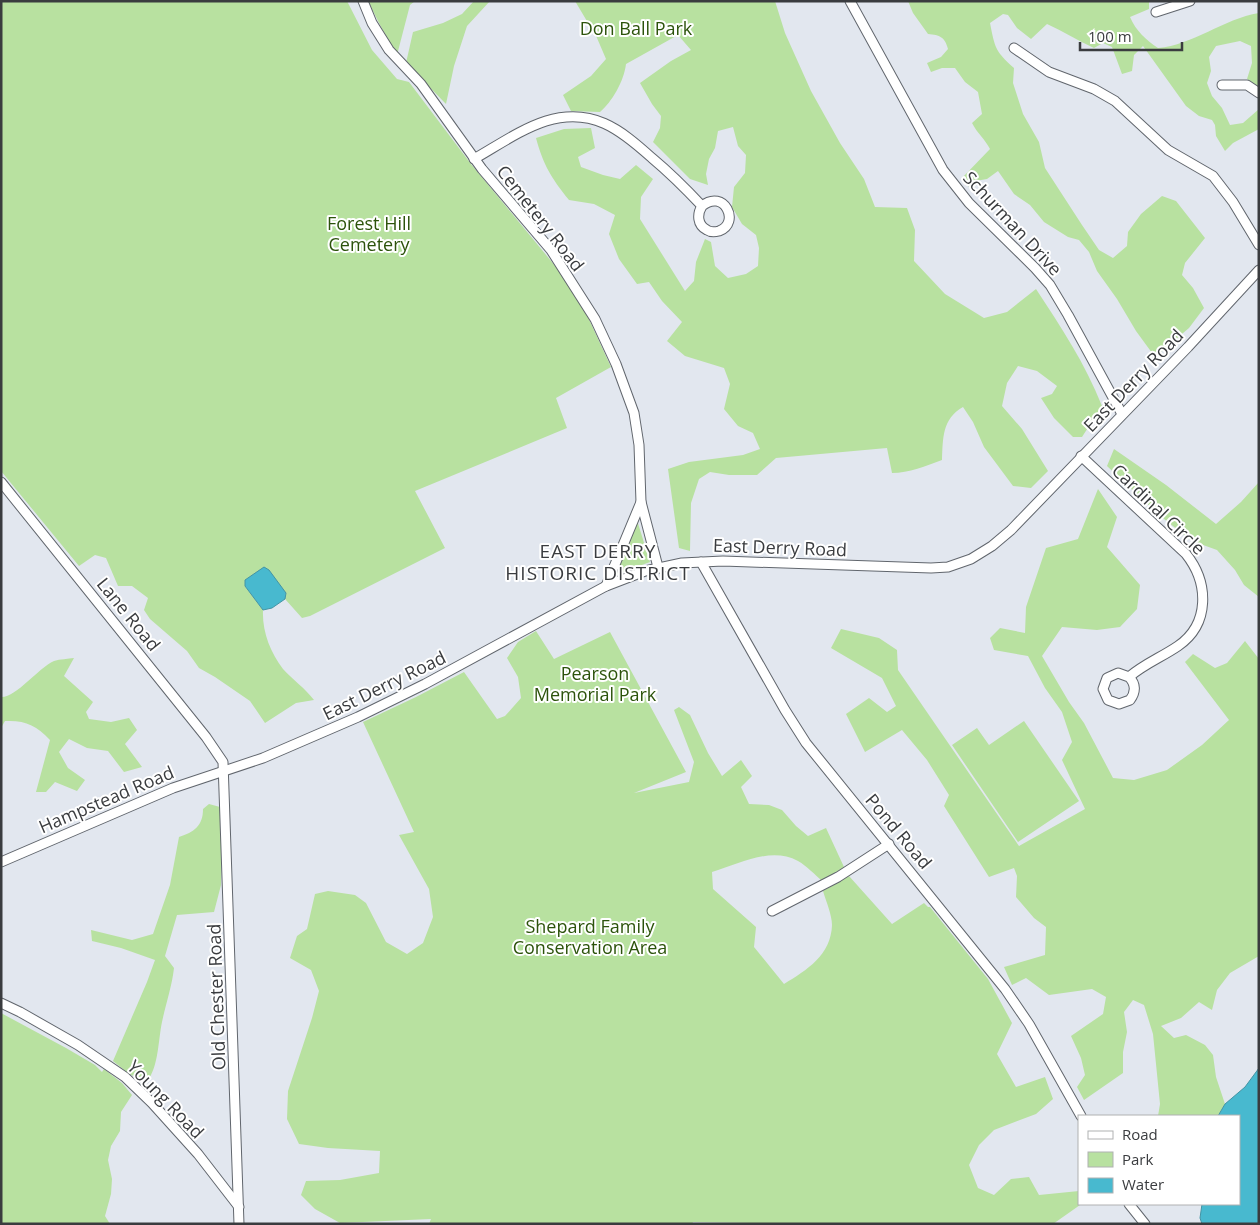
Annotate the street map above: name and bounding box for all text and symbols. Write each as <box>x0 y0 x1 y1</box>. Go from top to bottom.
park label: Don Ball Park <box>580 16 693 40</box>
scale bar <box>1080 20 1182 52</box>
text: 100 m <box>1088 26 1132 46</box>
street label: Cemetery Road <box>492 160 590 276</box>
street label: Schurman Drive <box>958 166 1068 280</box>
park label: Forest Hill Cemetery <box>327 211 411 256</box>
street label: East Derry Road <box>1078 323 1188 437</box>
street label: Cardinal Circle <box>1107 458 1211 560</box>
street label: East Derry Road <box>713 533 847 561</box>
district label: EAST DERRY HISTORIC DISTRICT <box>505 538 691 586</box>
street label: Lane Road <box>92 572 166 656</box>
street label: East Derry Road <box>318 645 450 725</box>
park label: Pearson Memorial Park <box>534 661 657 706</box>
street label: Hampstead Road <box>35 760 177 838</box>
street label: Pond Road <box>860 788 938 874</box>
park label: Shepard Family Conservation Area <box>513 914 667 959</box>
street label: Old Chester Road <box>201 923 231 1071</box>
street label: Young Road <box>123 1055 209 1143</box>
legend <box>1078 1115 1240 1205</box>
text: Road <box>1122 1124 1158 1144</box>
text: Park <box>1122 1149 1153 1169</box>
text: Water <box>1122 1174 1164 1194</box>

